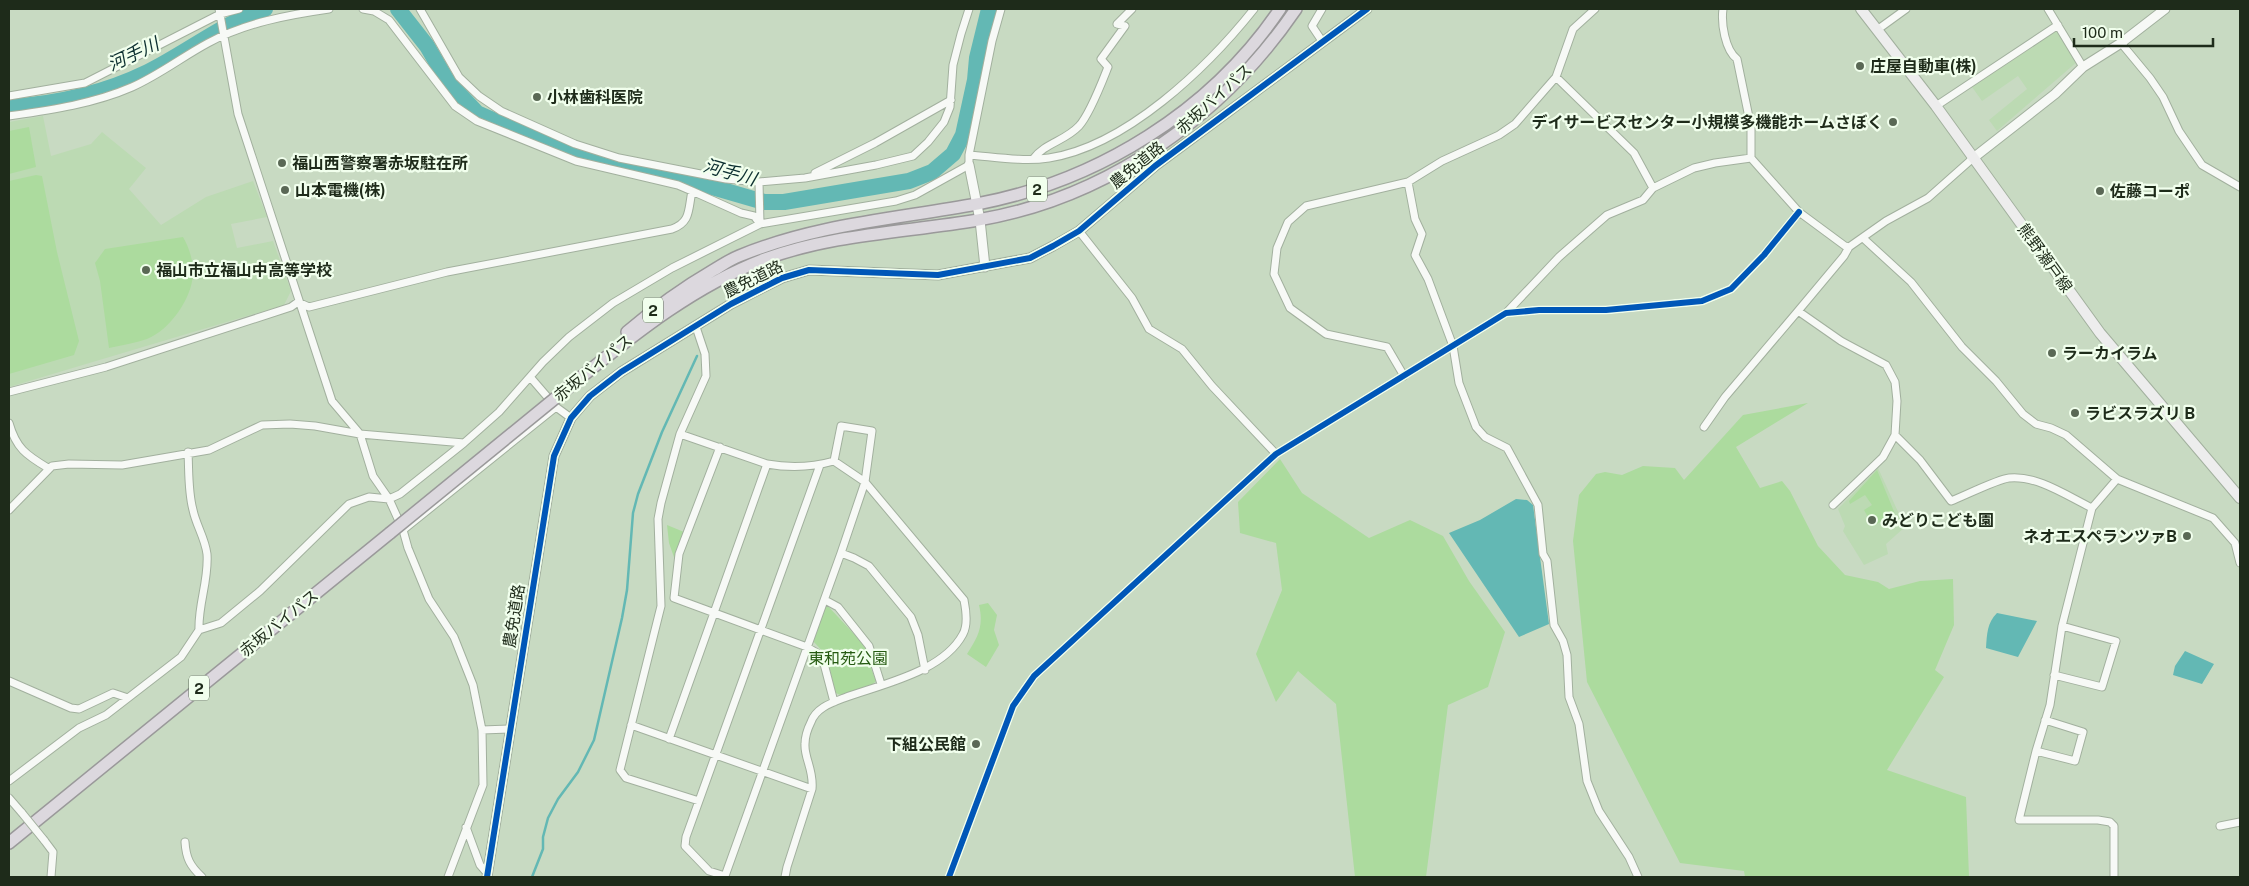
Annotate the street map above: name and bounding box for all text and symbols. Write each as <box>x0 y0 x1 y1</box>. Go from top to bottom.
scale bar <box>2074 15 2213 47</box>
text: 100 m <box>2082 24 2123 41</box>
water label: 河手川 <box>104 32 164 75</box>
place label: 庄屋自動車(株) <box>1870 57 1977 76</box>
street label: 赤坂バイパス <box>1172 60 1256 138</box>
marker: 庄屋自動車(株) <box>1854 60 1866 72</box>
place label: 小林歯科医院 <box>547 88 643 107</box>
marker: 小林歯科医院 <box>531 91 543 103</box>
place label: デイサービスセンター小規模多機能ホームさぼく <box>1531 113 1883 132</box>
marker: デイサービスセンター小規模多機能ホームさぼく <box>1887 116 1899 128</box>
street label: 農免道路 <box>1106 137 1168 193</box>
place label: 福山西警察署赤坂駐在所 <box>292 154 468 173</box>
water label: 河手川 <box>701 154 761 190</box>
marker: 福山西警察署赤坂駐在所 <box>276 157 288 169</box>
road number: 2 <box>1027 176 1047 202</box>
place label: 山本電機(株) <box>295 181 386 200</box>
place label: 佐藤コーポ <box>2109 182 2190 201</box>
marker: 山本電機(株) <box>279 184 291 196</box>
marker: 佐藤コーポ <box>2094 185 2106 197</box>
street label: 熊野瀬戸線 <box>2014 220 2076 296</box>
street label: 農免道路 <box>720 256 786 302</box>
place label: 福山市立福山中高等学校 <box>156 261 332 280</box>
marker: 福山市立福山中高等学校 <box>140 264 152 276</box>
road number: 2 <box>643 298 663 322</box>
street label: 赤坂バイパス <box>550 331 636 405</box>
place label: ラーカイラム <box>2062 344 2158 363</box>
marker: ラーカイラム <box>2046 347 2058 359</box>
place label: ラビスラズリ B <box>2085 404 2195 423</box>
marker: ラビスラズリ B <box>2069 407 2081 419</box>
place label: みどりこども園 <box>1882 511 1994 530</box>
marker: みどりこども園 <box>1866 514 1878 526</box>
place label: ネオエスペランツァB <box>2023 527 2177 546</box>
marker: ネオエスペランツァB <box>2181 530 2193 542</box>
street label: 農免道路 <box>500 583 528 649</box>
street label: 赤坂バイパス <box>236 586 322 660</box>
park label: 東和苑公園 <box>808 649 888 668</box>
road number: 2 <box>189 676 209 700</box>
place label: 下組公民館 <box>886 735 966 754</box>
marker: 下組公民館 <box>970 738 982 750</box>

